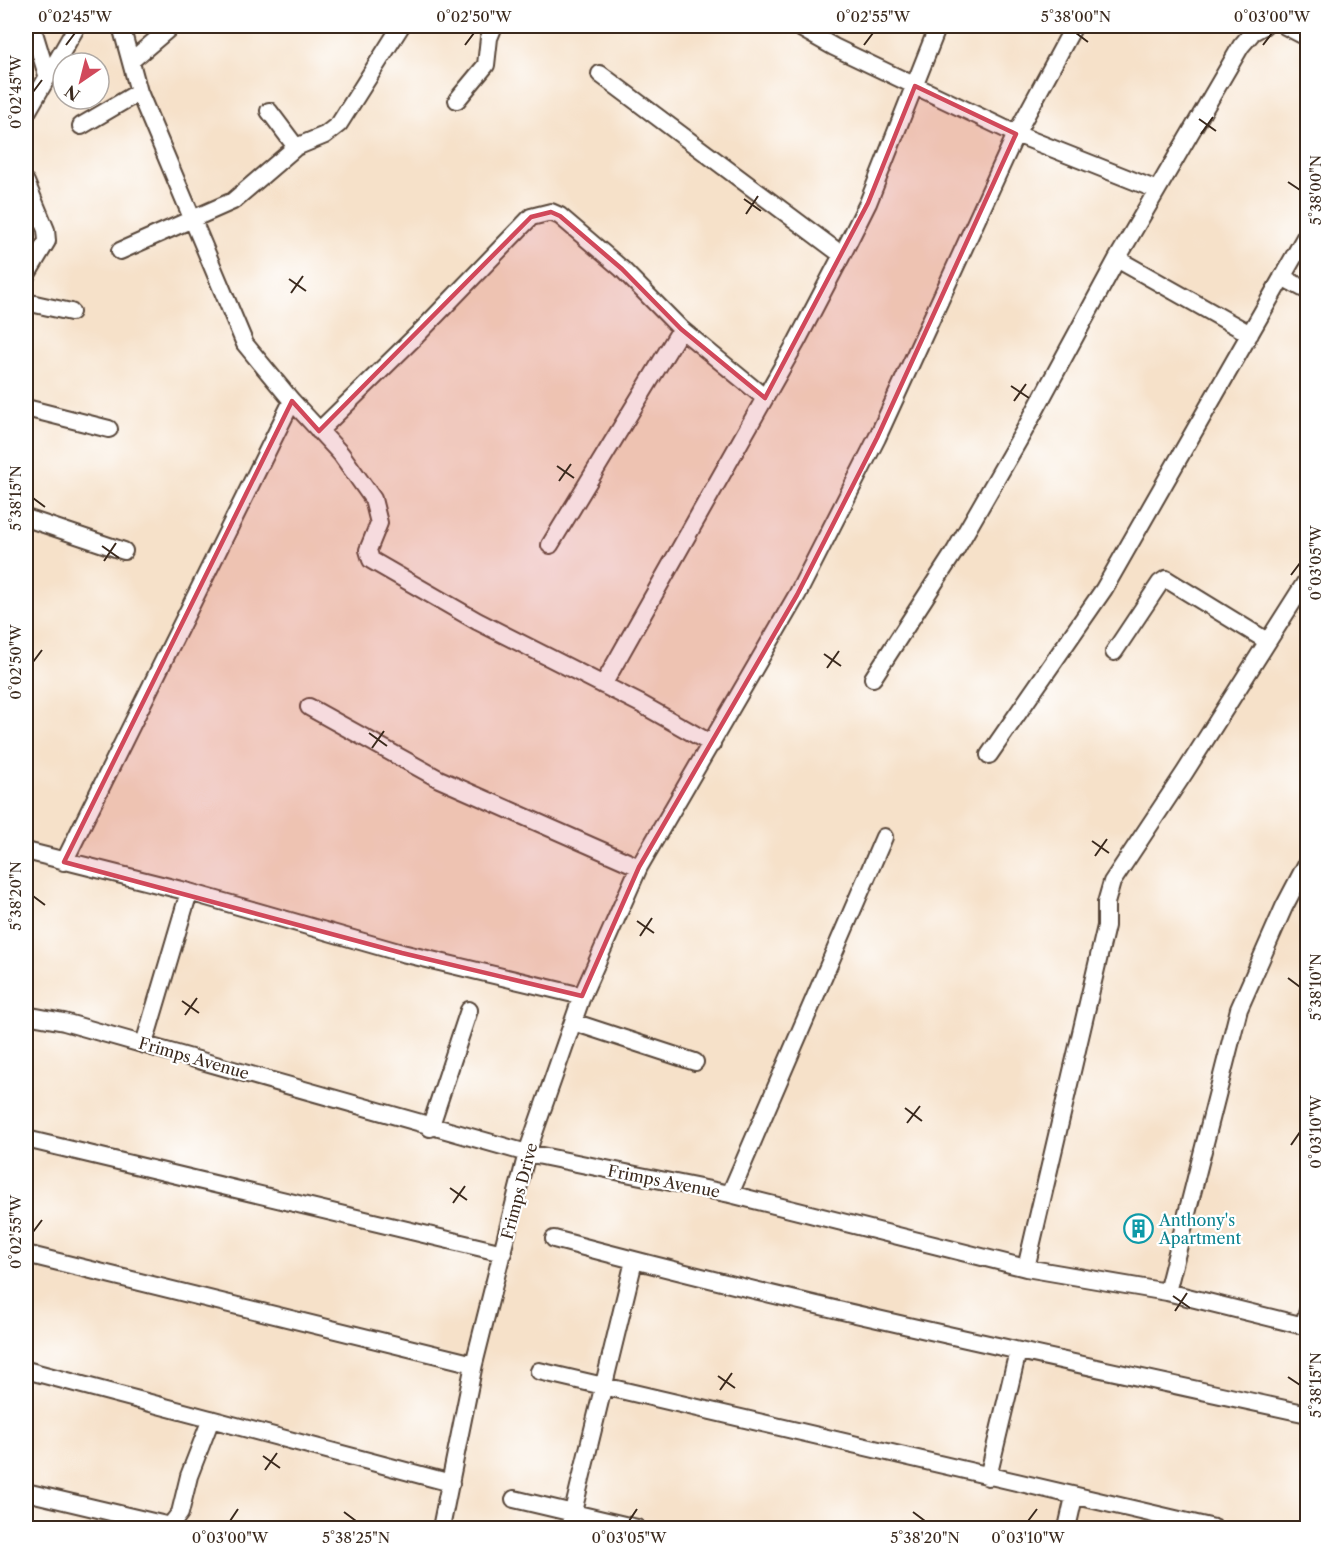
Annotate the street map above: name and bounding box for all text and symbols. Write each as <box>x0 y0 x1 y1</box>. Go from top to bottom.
text: 0°02'45"W <box>38 7 113 26</box>
text: 0°02'50"W <box>436 7 512 26</box>
text: 0°02'55"W <box>836 7 911 26</box>
text: 5°38'00"N <box>1041 7 1111 26</box>
text: 0°03'00"W <box>1234 7 1311 26</box>
north arrow <box>51 51 111 111</box>
text: 0°02'45"W <box>6 54 25 129</box>
text: N <box>61 81 84 105</box>
text: 5°38'00"N <box>1306 155 1325 225</box>
text: 5°38'15"N <box>6 465 25 531</box>
text: 0°03'05"W <box>1306 525 1325 601</box>
text: 0°02'50"W <box>6 624 25 700</box>
text: 5°38'20"N <box>6 861 25 931</box>
text: 5°38'10"N <box>1306 953 1325 1021</box>
street label: Frimps Avenue <box>136 1033 252 1083</box>
text: 0°03'10"W <box>1306 1095 1325 1169</box>
street label: Frimps Drive <box>496 1140 542 1242</box>
street label: Frimps Avenue <box>606 1160 722 1202</box>
text: 0°02'55"W <box>6 1194 25 1269</box>
place label: Anthony's Apartment <box>1158 1210 1241 1248</box>
building icon: Anthony's Apartment <box>1122 1213 1154 1245</box>
text: 5°38'15"N <box>1306 1352 1325 1418</box>
text: 0°03'00"W <box>192 1528 269 1547</box>
text: 5°38'25"N <box>322 1528 390 1547</box>
text: 0°03'05"W <box>591 1528 667 1547</box>
text: 5°38'20"N <box>890 1528 960 1547</box>
text: 0°03'10"W <box>991 1528 1065 1547</box>

